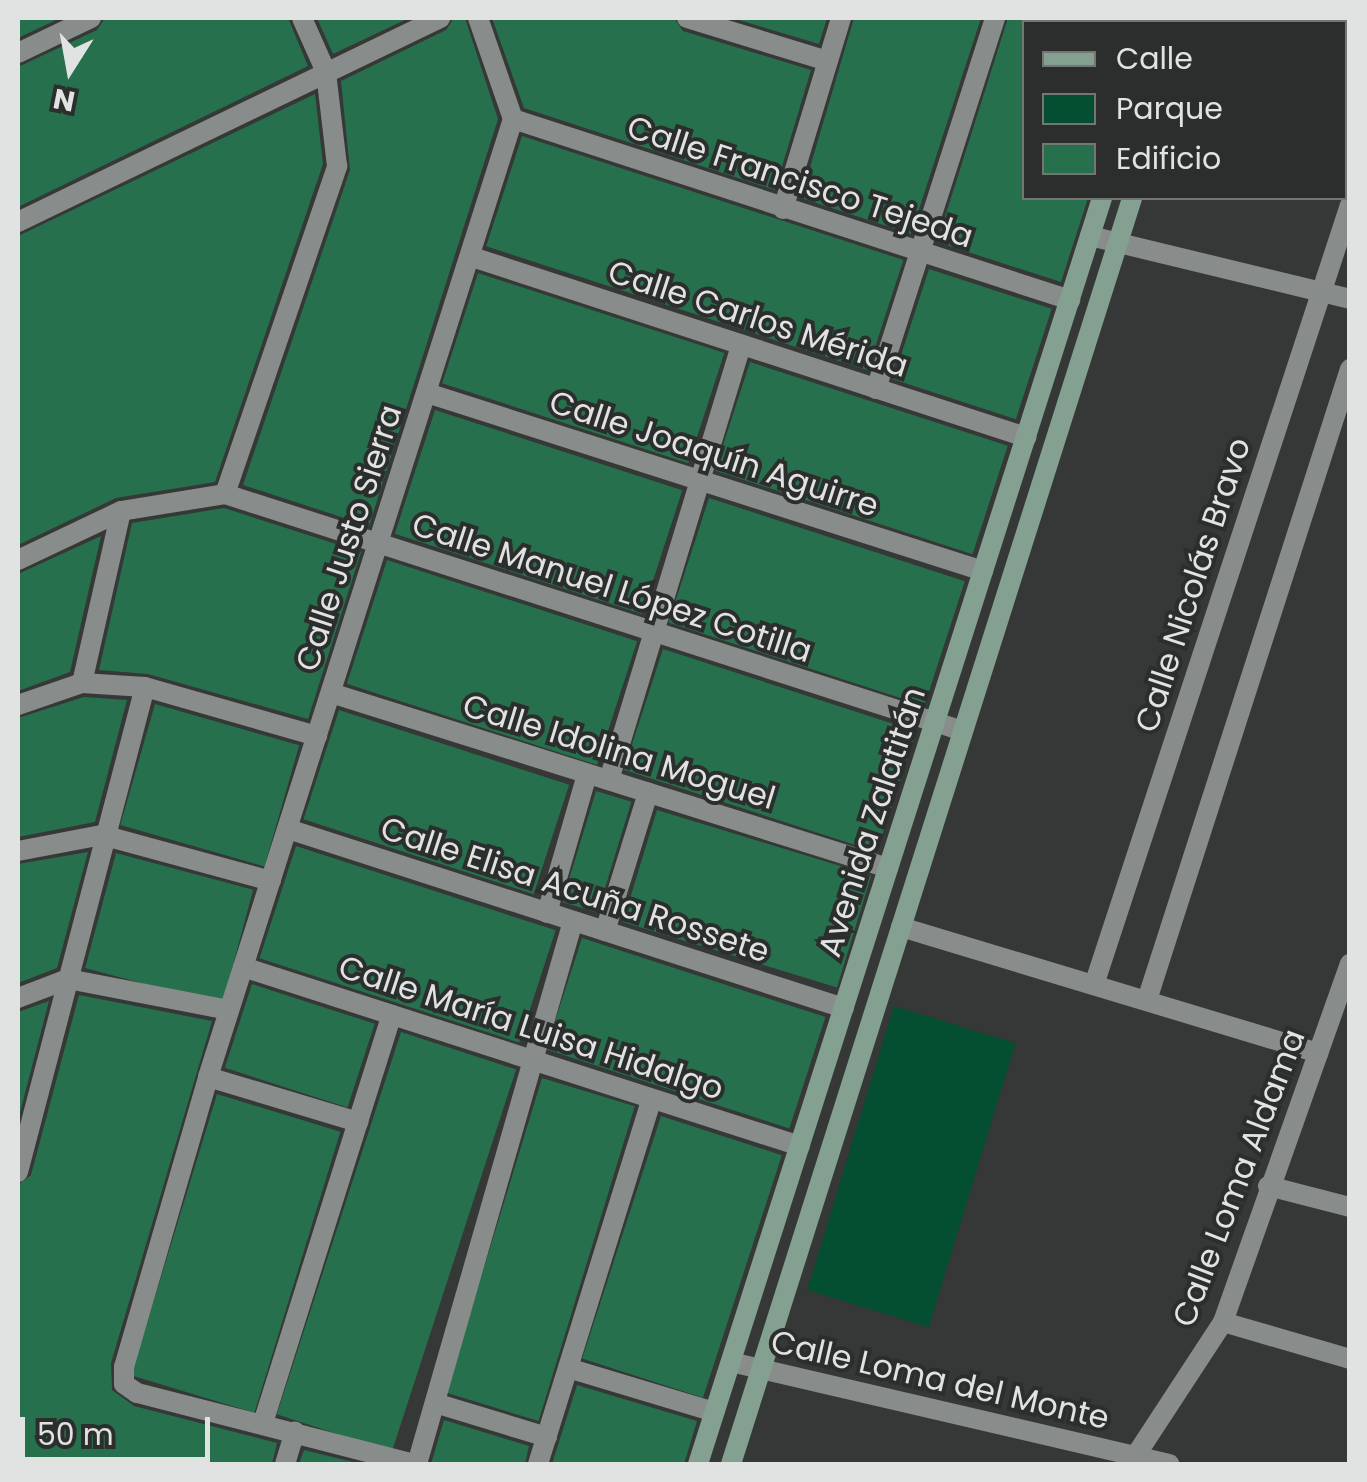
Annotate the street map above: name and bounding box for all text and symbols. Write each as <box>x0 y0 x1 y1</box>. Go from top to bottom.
north arrow <box>20 20 120 120</box>
legend <box>1022 20 1347 200</box>
text: Calle <box>1116 37 1193 80</box>
text: N <box>50 79 78 121</box>
text: Parque <box>1116 87 1223 130</box>
street label: Calle Francisco Tejeda <box>622 108 978 256</box>
text: Edificio <box>1116 137 1221 180</box>
street label: Calle Carlos Mérida <box>603 252 913 386</box>
street label: Calle Joaquín Aguirre <box>545 383 883 525</box>
street label: Calle Justo Sierra <box>288 400 410 676</box>
street label: Calle Nicolás Bravo <box>1127 433 1259 737</box>
street label: Calle Manuel López Cotilla <box>407 505 817 671</box>
street label: Avenida Zalatitán <box>810 682 934 962</box>
street label: Calle Idolina Moguel <box>458 686 780 818</box>
street label: Calle Elisa Acuña Rossete <box>376 809 774 971</box>
street label: Calle María Luisa Hidalgo <box>334 948 728 1108</box>
street label: Calle Loma Aldama <box>1165 1024 1313 1332</box>
street label: Calle Loma del Monte <box>767 1322 1113 1438</box>
scale bar <box>25 1397 215 1459</box>
text: 50 m <box>37 1413 114 1456</box>

